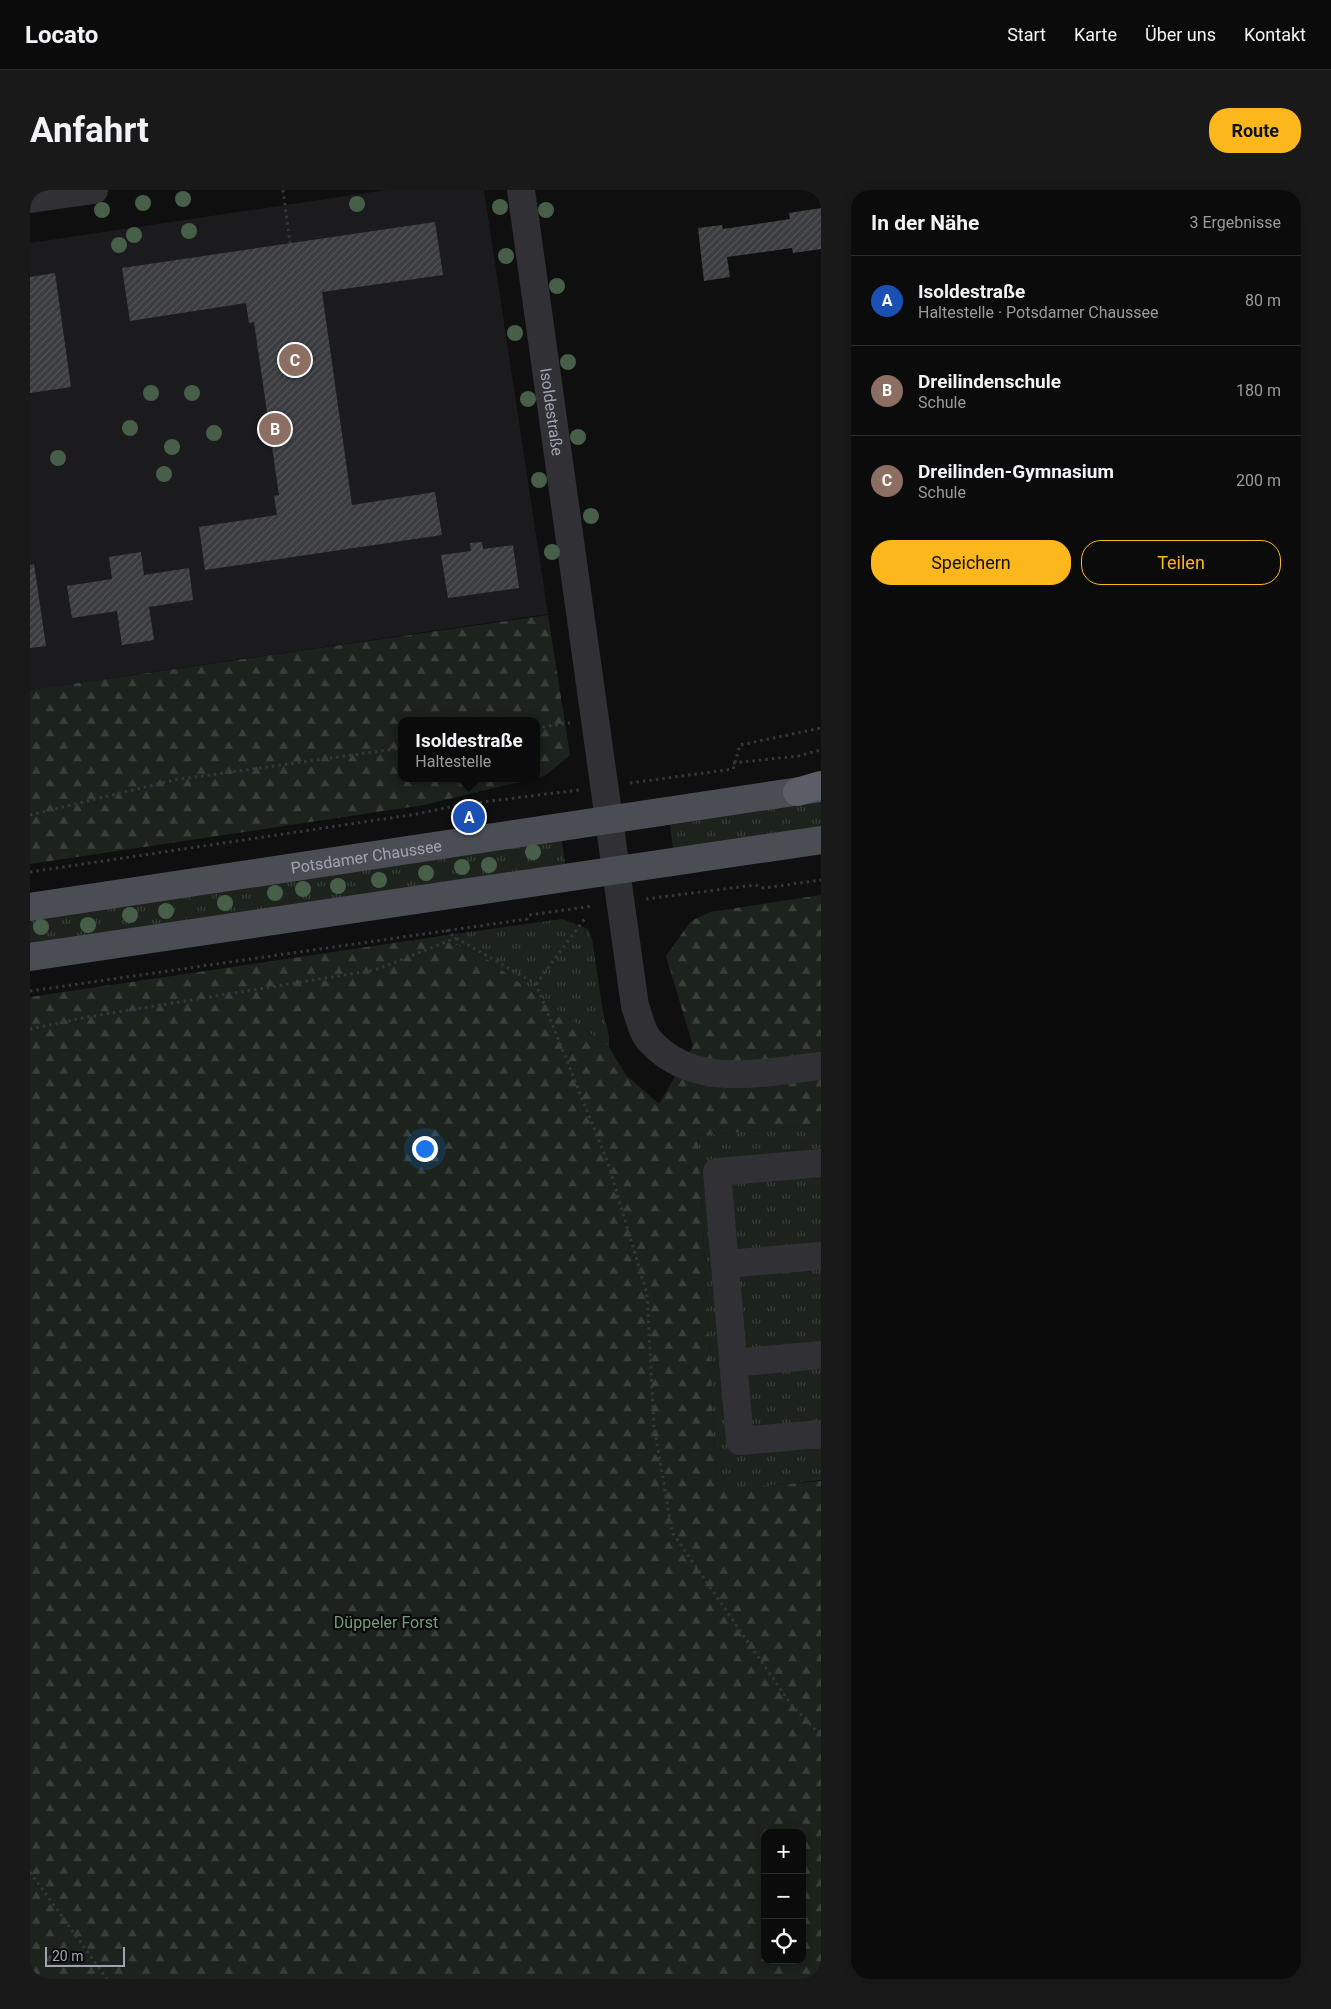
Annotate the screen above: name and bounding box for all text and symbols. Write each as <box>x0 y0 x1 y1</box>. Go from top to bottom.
text: Locato <box>25 21 98 49</box>
text: Start <box>1007 24 1046 45</box>
text: Karte <box>1074 24 1117 45</box>
text: Über uns <box>1145 24 1216 45</box>
text: Kontakt <box>1244 24 1306 45</box>
button: Route <box>1209 108 1301 153</box>
text: Anfahrt <box>30 110 149 151</box>
text: In der Nähe <box>871 211 979 235</box>
text: 3 Ergebnisse <box>1189 213 1281 232</box>
text: Isoldestraße <box>918 280 1025 303</box>
text: A <box>882 291 892 310</box>
text: 80 m <box>1245 291 1281 310</box>
text: Haltestelle · Potsdamer Chaussee <box>918 303 1159 322</box>
pin: C <box>279 341 311 379</box>
street label: Isoldestraße <box>536 367 568 457</box>
text: Dreilindenschule <box>918 370 1061 393</box>
text: B <box>882 381 892 400</box>
text: 180 m <box>1236 381 1281 400</box>
text: Schule <box>918 393 966 412</box>
pin: B <box>259 410 291 448</box>
text: Dreilinden-Gymnasium <box>918 460 1114 483</box>
text: C <box>882 471 892 490</box>
text: 200 m <box>1236 471 1281 490</box>
text: Schule <box>918 483 966 502</box>
button: Speichern <box>871 540 1071 585</box>
button: Teilen <box>1081 540 1281 585</box>
popup <box>398 717 540 782</box>
text: Isoldestraße <box>415 729 523 752</box>
text: Haltestelle <box>415 752 491 771</box>
pin: A <box>453 798 485 836</box>
street label: Potsdamer Chaussee <box>289 836 443 877</box>
your location <box>412 1136 438 1162</box>
park label: Düppeler Forst <box>334 1613 438 1632</box>
map controls <box>761 1829 806 1964</box>
button: + <box>761 1829 806 1874</box>
button: − <box>761 1874 806 1919</box>
button: locate <box>761 1919 806 1964</box>
scale bar <box>45 1944 125 1967</box>
text: 20 m <box>52 1948 84 1964</box>

